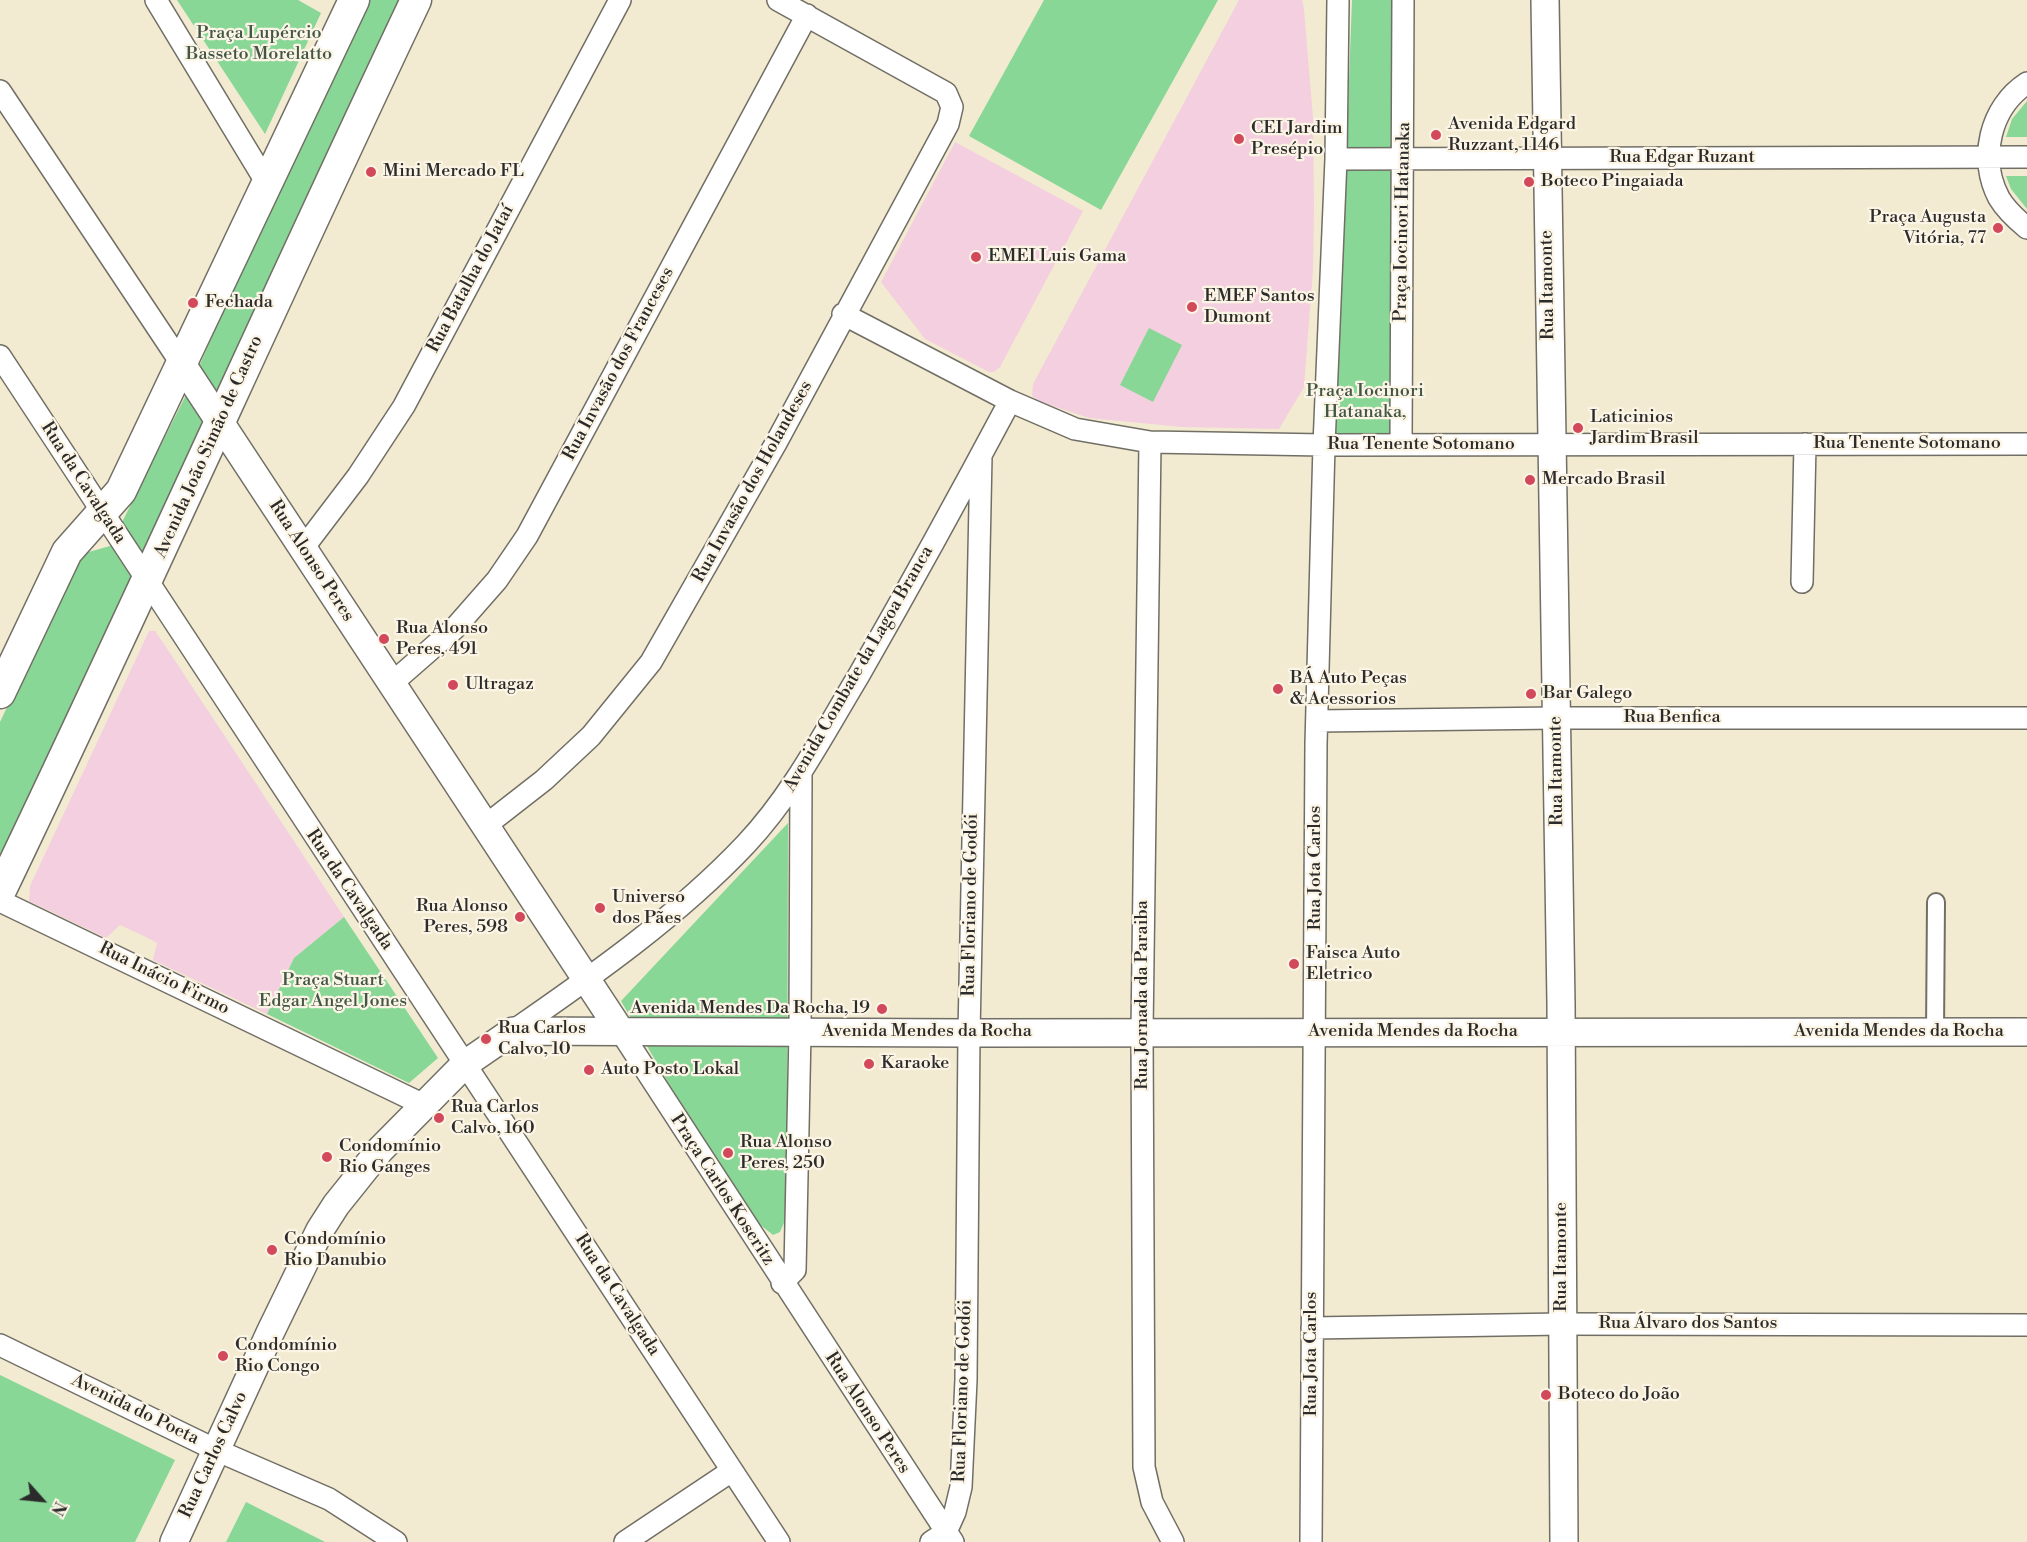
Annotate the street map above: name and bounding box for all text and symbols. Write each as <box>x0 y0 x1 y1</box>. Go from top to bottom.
park label: Praça Lupércio Basseto Morelatto <box>186 23 332 66</box>
place label: Avenida Edgard Ruzzant, 1146 <box>1448 114 1576 156</box>
place label: CEI Jardim Presépio <box>1251 118 1343 160</box>
street label: Praça Iocinori Hatanaka <box>1390 122 1416 322</box>
marker: Avenida Edgard Ruzzant, 1146 <box>1429 128 1443 142</box>
marker: CEI Jardim Presépio <box>1232 132 1246 146</box>
street label: Rua Edgar Ruzant <box>1609 147 1755 169</box>
place label: Mini Mercado FL <box>383 161 524 183</box>
marker: Mini Mercado FL <box>364 165 378 179</box>
place label: Boteco Pingaiada <box>1541 171 1684 193</box>
marker: Boteco Pingaiada <box>1522 175 1536 189</box>
street label: Rua Batalha do Jataí <box>423 201 519 357</box>
place label: Praça Augusta Vitória, 77 <box>1869 207 1986 250</box>
marker: Praça Augusta Vitória, 77 <box>1991 221 2005 235</box>
street label: Rua Itamonte <box>1536 230 1560 340</box>
place label: EMEI Luis Gama <box>988 246 1126 268</box>
marker: EMEI Luis Gama <box>969 250 983 264</box>
street label: Rua Invasão dos Franceses <box>559 264 679 464</box>
place label: EMEF Santos Dumont <box>1204 286 1315 328</box>
place label: Fechada <box>205 292 273 314</box>
marker: Fechada <box>186 296 200 310</box>
marker: EMEF Santos Dumont <box>1185 300 1199 314</box>
street label: Avenida João Simão de Castro <box>150 332 268 562</box>
street label: Rua Invasão dos Holandeses <box>688 377 818 587</box>
park label: Praça Iocinori Hatanaka, <box>1306 381 1424 424</box>
place label: Laticinios Jardim Brasil <box>1590 407 1699 450</box>
street label: Rua da Cavalgada <box>36 418 130 548</box>
marker: Laticinios Jardim Brasil <box>1571 421 1585 435</box>
street label: Rua Tenente Sotomano <box>1813 433 2001 455</box>
street label: Rua Tenente Sotomano <box>1327 434 1515 456</box>
place label: Mercado Brasil <box>1542 469 1665 491</box>
marker: Mercado Brasil <box>1523 473 1537 487</box>
street label: Rua Alonso Peres <box>264 496 358 626</box>
street label: Avenida Combate da Lagoa Branca <box>780 542 938 796</box>
place label: Rua Alonso Peres, 491 <box>396 618 488 660</box>
marker: Rua Alonso Peres, 491 <box>377 632 391 646</box>
place label: BÁ Auto Peças & Acessorios <box>1290 668 1407 710</box>
place label: Ultragaz <box>465 674 534 696</box>
marker: Ultragaz <box>446 678 460 692</box>
marker: BÁ Auto Peças & Acessorios <box>1271 682 1285 696</box>
place label: Bar Galego <box>1543 683 1632 705</box>
marker: Bar Galego <box>1524 687 1538 701</box>
street label: Rua Benfica <box>1623 707 1721 729</box>
street label: Rua Itamonte <box>1545 716 1569 826</box>
street label: Rua Jota Carlos <box>1305 806 1327 930</box>
street label: Rua Floriano de Godói <box>959 813 983 997</box>
street label: Rua da Cavalgada <box>301 826 397 954</box>
place label: Universo dos Pães <box>612 887 685 930</box>
place label: Rua Alonso Peres, 598 <box>416 896 508 938</box>
street label: Rua Jornada da Paraiba <box>1132 900 1154 1090</box>
marker: Universo dos Pães <box>593 901 607 915</box>
marker: Rua Alonso Peres, 598 <box>513 910 527 924</box>
street label: Rua Inácio Firmo <box>95 938 233 1020</box>
place label: Faisca Auto Eletrico <box>1306 943 1400 986</box>
marker: Faisca Auto Eletrico <box>1287 957 1301 971</box>
park label: Praça Stuart Edgar Angel Jones <box>259 970 407 1012</box>
place label: Avenida Mendes Da Rocha, 19 <box>631 998 870 1020</box>
marker: Avenida Mendes Da Rocha, 19 <box>875 1002 889 1016</box>
place label: Rua Carlos Calvo, 10 <box>498 1018 586 1060</box>
street label: Avenida Mendes da Rocha <box>822 1021 1032 1043</box>
street label: Avenida Mendes da Rocha <box>1308 1021 1518 1043</box>
street label: Avenida Mendes da Rocha <box>1794 1021 2004 1043</box>
marker: Rua Carlos Calvo, 10 <box>479 1032 493 1046</box>
place label: Karaoke <box>881 1053 949 1075</box>
marker: Karaoke <box>862 1057 876 1071</box>
place label: Auto Posto Lokal <box>601 1059 739 1081</box>
marker: Auto Posto Lokal <box>582 1063 596 1077</box>
place label: Rua Carlos Calvo, 160 <box>451 1097 539 1140</box>
street label: Praça Carlos Koseritz <box>665 1110 779 1270</box>
marker: Rua Carlos Calvo, 160 <box>432 1111 446 1125</box>
place label: Rua Alonso Peres, 250 <box>740 1132 832 1174</box>
place label: Condomínio Rio Ganges <box>339 1136 441 1178</box>
marker: Rua Alonso Peres, 250 <box>721 1146 735 1160</box>
marker: Condomínio Rio Ganges <box>320 1150 334 1164</box>
street label: Rua Itamonte <box>1551 1202 1573 1312</box>
place label: Condomínio Rio Danubio <box>284 1229 387 1272</box>
street label: Rua da Cavalgada <box>570 1230 664 1360</box>
marker: Condomínio Rio Danubio <box>265 1243 279 1257</box>
street label: Rua Jota Carlos <box>1301 1292 1323 1416</box>
street label: Rua Floriano de Godói <box>949 1299 977 1483</box>
street label: Rua Álvaro dos Santos <box>1599 1313 1777 1335</box>
place label: Condomínio Rio Congo <box>235 1335 337 1378</box>
street label: Rua Alonso Peres <box>820 1348 914 1478</box>
marker: Condomínio Rio Congo <box>216 1349 230 1363</box>
street label: Avenida do Poeta <box>68 1370 202 1450</box>
place label: Boteco do João <box>1558 1384 1680 1406</box>
street label: Rua Carlos Calvo <box>175 1388 253 1522</box>
marker: Boteco do João <box>1539 1388 1553 1402</box>
north arrow <box>12 1470 72 1530</box>
text: N <box>46 1498 70 1518</box>

